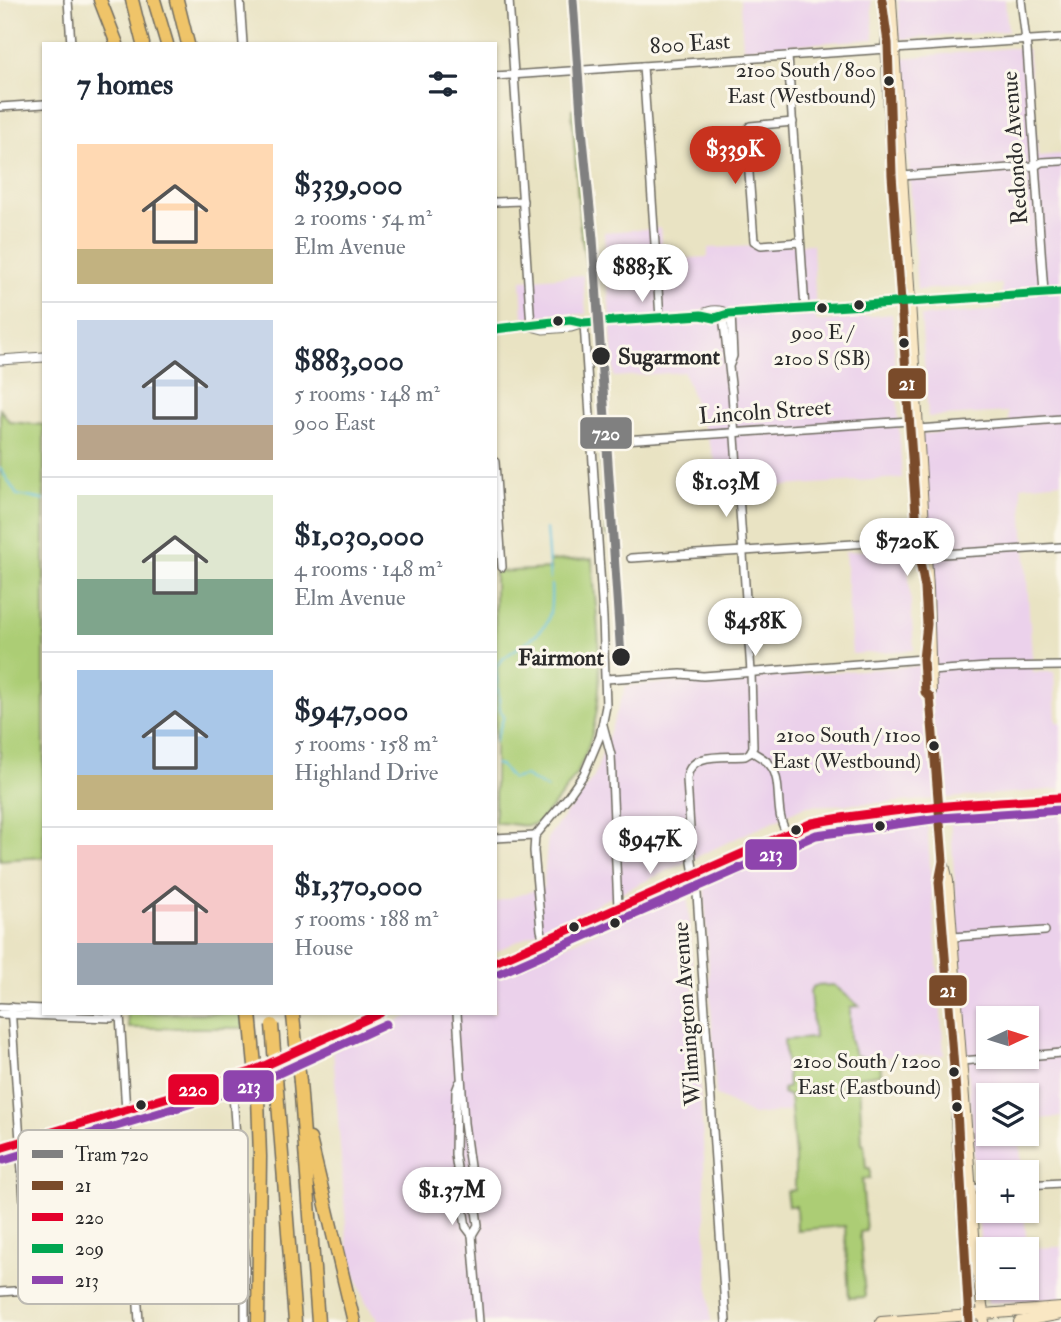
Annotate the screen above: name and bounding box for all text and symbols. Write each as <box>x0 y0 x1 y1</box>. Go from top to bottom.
street label: 800 East <box>649 26 731 61</box>
place label: 2100 South / 800 East (Westbound) <box>727 57 876 110</box>
icon: filters <box>424 65 462 103</box>
text: 7 homes <box>77 66 173 103</box>
street label: Redondo Avenue <box>995 70 1034 226</box>
marker: 2100 South / 800 East (Westbound) <box>882 74 896 88</box>
pin: $339K <box>686 127 784 186</box>
text: $339K <box>706 134 764 163</box>
text: $339,000 <box>294 166 403 203</box>
icon: home <box>133 172 217 256</box>
text: 2 rooms · 54 m² <box>294 203 432 232</box>
text: Elm Avenue <box>294 232 406 261</box>
pin: $883K <box>593 244 691 304</box>
text: $883K <box>612 252 672 281</box>
unlabelled marker <box>852 298 866 312</box>
marker: 900 E / 2100 S (SB) <box>815 301 829 315</box>
unlabelled marker <box>551 314 565 328</box>
place label: 900 E / 2100 S (SB) <box>774 319 870 372</box>
unlabelled marker <box>897 336 911 350</box>
text: $883,000 <box>294 342 404 379</box>
place label: Sugarmont <box>618 342 720 372</box>
marker: Sugarmont <box>590 345 612 367</box>
icon: home <box>133 348 217 432</box>
line badge: 21 <box>887 367 927 400</box>
text: 21 <box>899 372 915 396</box>
text: 5 rooms · 148 m² <box>294 379 440 408</box>
street label: Lincoln Street <box>698 392 832 431</box>
text: 900 East <box>294 408 376 437</box>
line badge: 720 <box>579 416 633 450</box>
text: 720 <box>592 422 620 446</box>
pin: $1.03M <box>669 460 783 519</box>
text: $1.03M <box>692 467 760 496</box>
text: $1,030,000 <box>294 517 424 554</box>
pin: $720K <box>858 518 956 578</box>
icon: home <box>133 523 217 607</box>
text: $720K <box>875 526 939 555</box>
text: 4 rooms · 148 m² <box>294 554 442 583</box>
text: Elm Avenue <box>294 583 406 612</box>
pin: $458K <box>706 598 804 658</box>
text: $458K <box>724 606 786 635</box>
place label: Fairmont <box>518 643 605 672</box>
marker: Fairmont <box>610 646 632 668</box>
text: $947,000 <box>294 692 408 729</box>
icon: home <box>133 698 217 782</box>
place label: 2100 South / 1100 East (Westbound) <box>772 722 921 775</box>
text: 5 rooms · 158 m² <box>294 729 438 758</box>
marker: 2100 South / 1100 East (Westbound) <box>927 739 941 753</box>
text: Highland Drive <box>294 758 438 787</box>
pin: $947K <box>601 816 699 876</box>
unlabelled marker <box>873 819 887 833</box>
unlabelled marker <box>789 823 803 837</box>
text: $947K <box>618 824 682 853</box>
line badge: 213 <box>744 838 798 871</box>
text: 213 <box>759 843 783 867</box>
text: $1,370,000 <box>294 867 423 904</box>
icon: home <box>133 873 217 957</box>
text: 5 rooms · 188 m² <box>294 904 438 933</box>
unlabelled marker <box>608 916 622 930</box>
unlabelled marker <box>567 920 581 934</box>
street label: Wilmington Avenue <box>666 921 707 1108</box>
text: House <box>294 933 353 962</box>
line badge: 21 <box>928 974 968 1007</box>
text: 21 <box>940 979 956 1003</box>
north arrow <box>976 1006 1040 1069</box>
map controls <box>976 1006 1039 1300</box>
place label: 2100 South / 1200 East (Eastbound) <box>793 1048 941 1101</box>
marker: 2100 South / 1200 East (Eastbound) <box>947 1065 961 1079</box>
line badge: 213 <box>222 1069 275 1103</box>
line badge: 220 <box>167 1073 220 1106</box>
text: 213 <box>237 1075 261 1099</box>
text: 220 <box>178 1078 208 1102</box>
button: layers <box>976 1083 1039 1146</box>
unlabelled marker <box>134 1098 148 1112</box>
unlabelled marker <box>950 1100 964 1114</box>
legend <box>18 1130 248 1304</box>
text: Tram 720 <box>75 1143 149 1167</box>
button: + <box>976 1160 1039 1223</box>
pin: $1.37M <box>395 1168 509 1227</box>
text: 21 <box>75 1174 91 1198</box>
text: $1.37M <box>418 1175 486 1204</box>
text: 220 <box>75 1206 104 1230</box>
text: 209 <box>75 1237 104 1261</box>
button: − <box>976 1237 1039 1300</box>
text: 213 <box>75 1269 99 1293</box>

